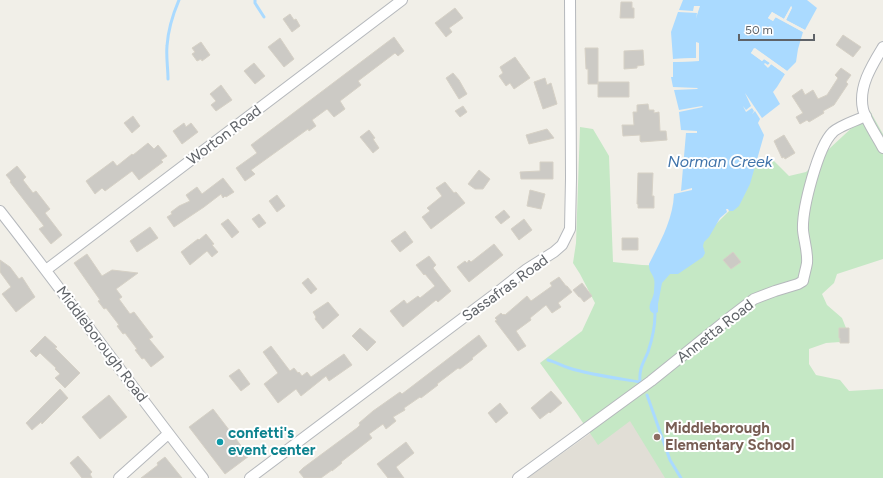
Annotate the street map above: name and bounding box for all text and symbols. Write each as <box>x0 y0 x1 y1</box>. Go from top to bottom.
scale bar <box>739 16 814 42</box>
text: 50 m <box>745 23 773 37</box>
street label: Worton Road <box>183 101 265 169</box>
water label: Norman Creek <box>667 152 774 171</box>
street label: Sassafras Road <box>458 251 552 325</box>
street label: Middleborough Road <box>53 283 151 405</box>
street label: Annetta Road <box>673 296 757 366</box>
place label: Middleborough Elementary School <box>665 419 795 454</box>
place label: confetti's event center <box>228 424 316 459</box>
marker: Middleborough Elementary School <box>652 432 662 442</box>
marker: confetti's event center <box>215 437 225 447</box>

